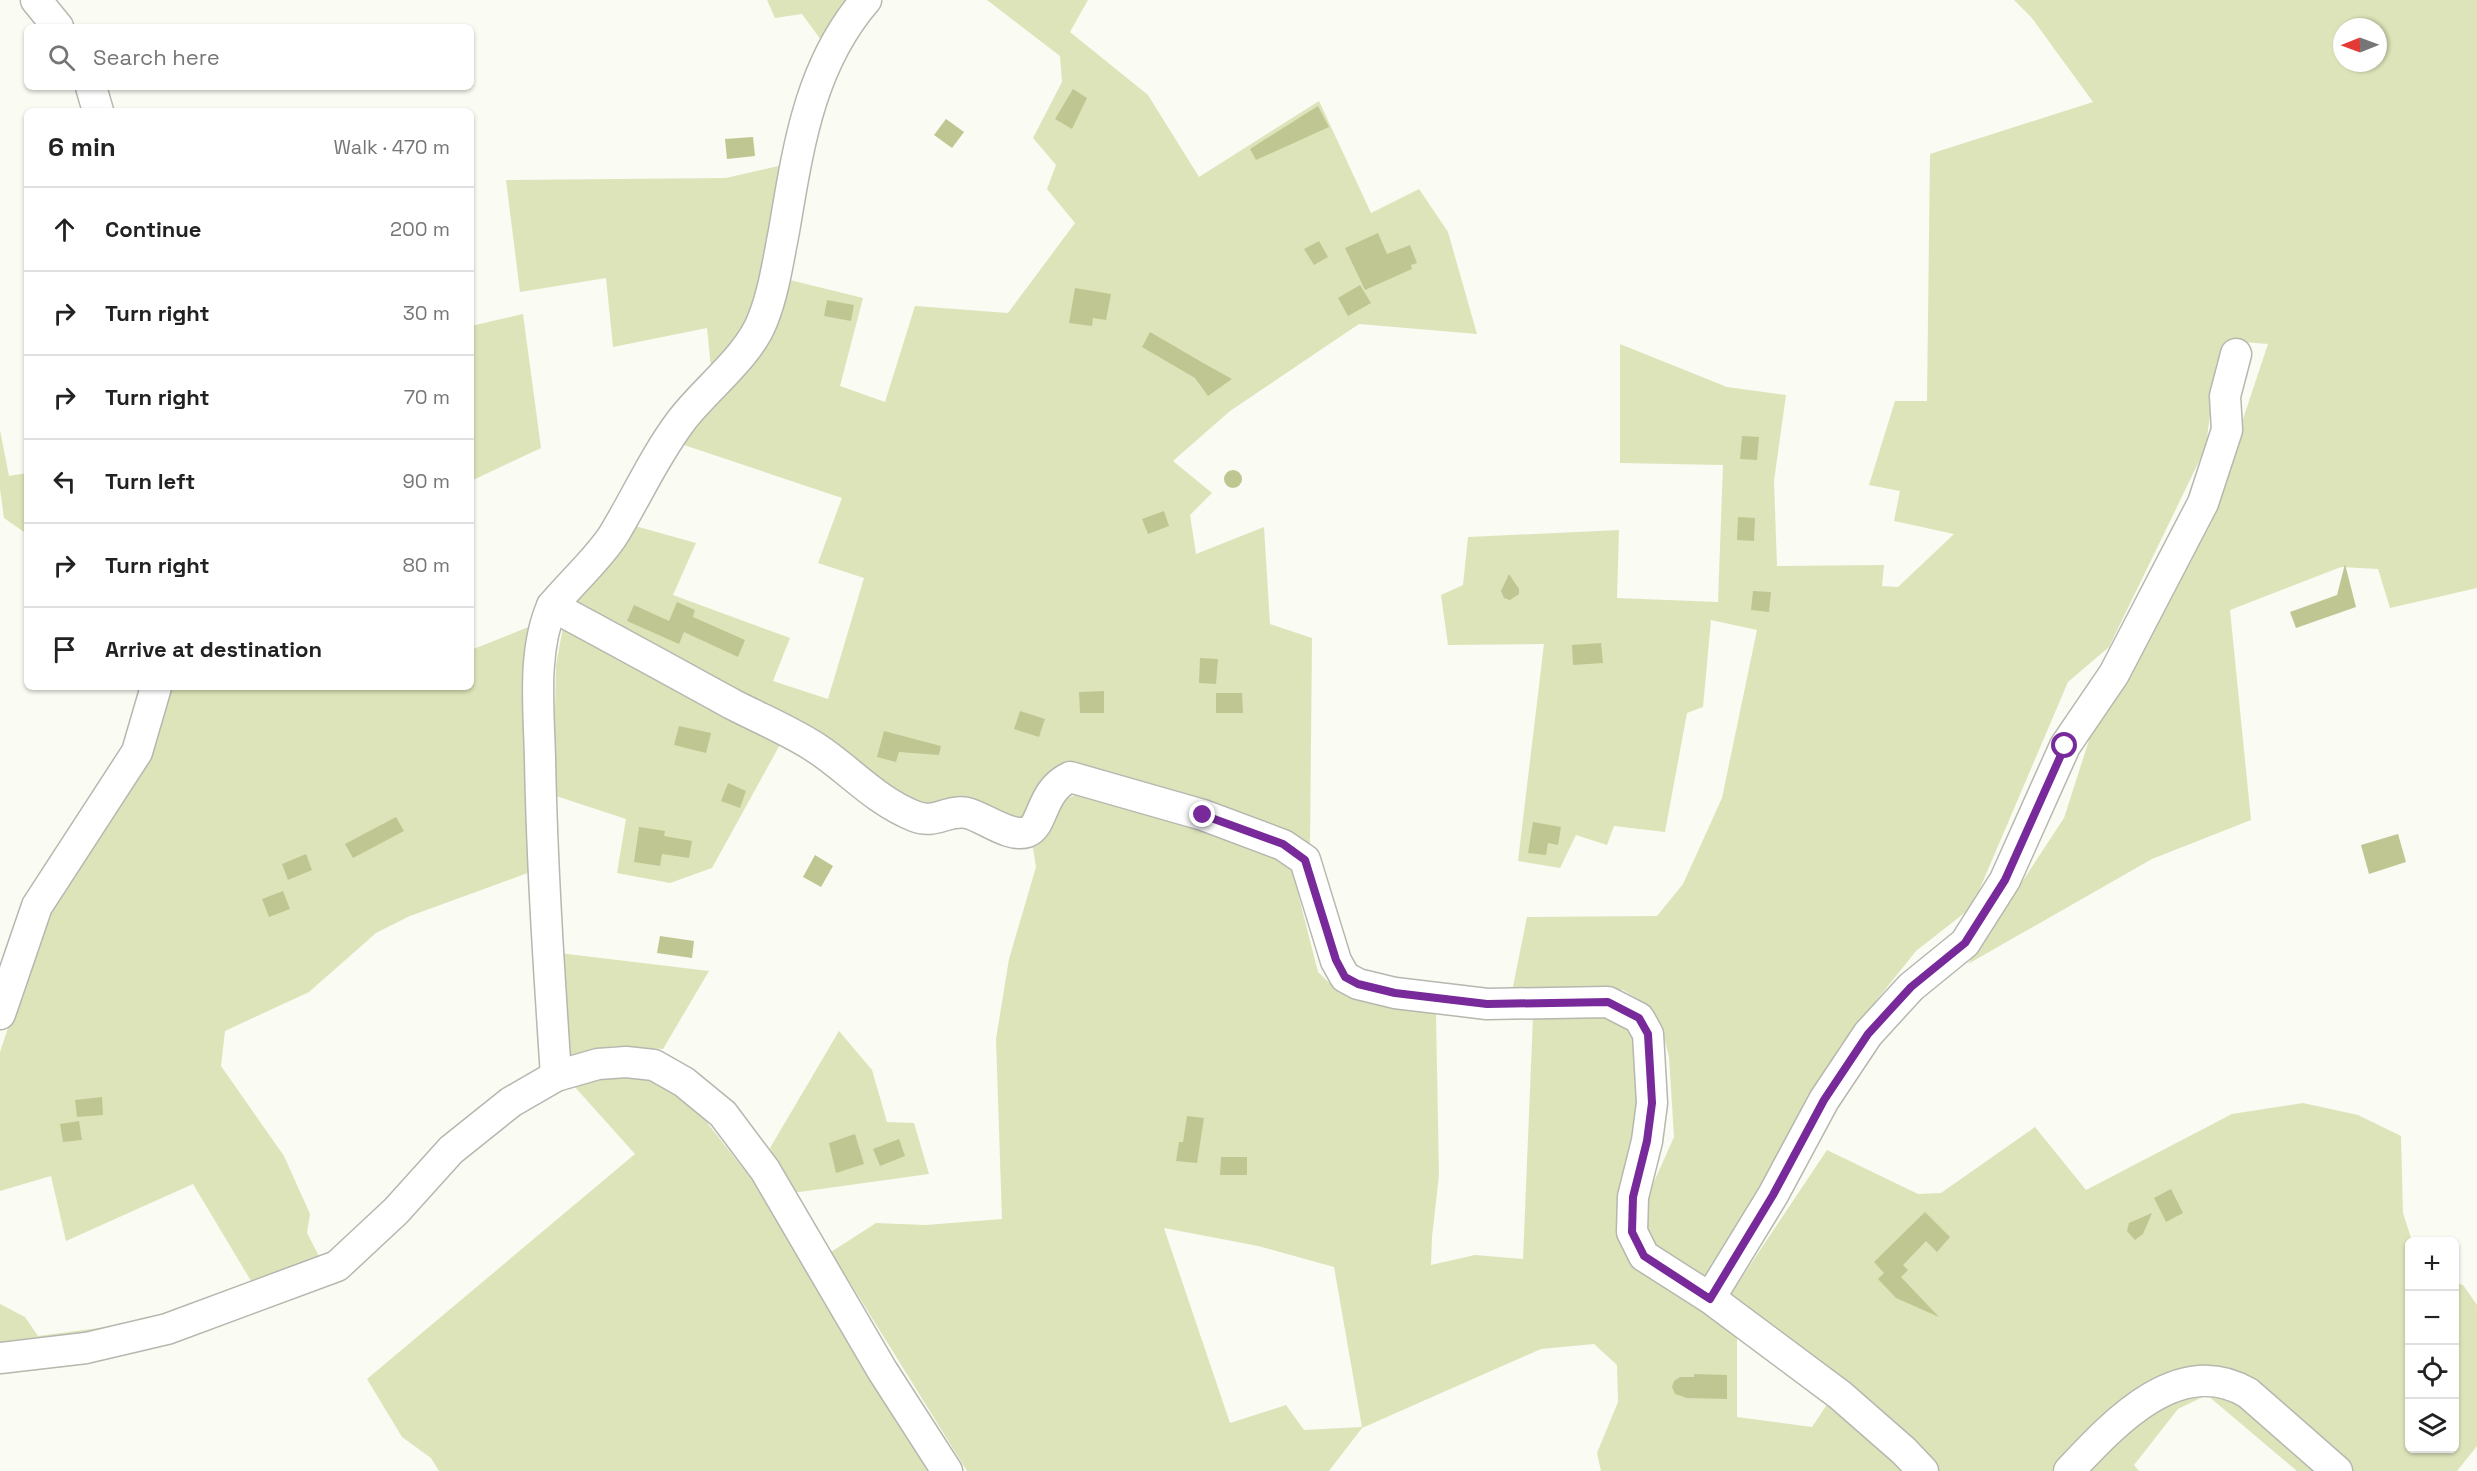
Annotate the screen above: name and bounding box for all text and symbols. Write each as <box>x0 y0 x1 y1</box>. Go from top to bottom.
north arrow <box>2333 18 2387 72</box>
search box <box>24 24 474 90</box>
icon: search <box>45 41 78 74</box>
text: Search here <box>93 43 220 71</box>
text: 6 min <box>48 130 116 164</box>
text: Walk · 470 m <box>333 134 450 160</box>
icon: ahead <box>48 213 81 246</box>
text: Continue <box>105 215 201 243</box>
text: 200 m <box>390 216 450 242</box>
icon: right <box>48 297 81 330</box>
text: Turn right <box>105 299 210 327</box>
text: 30 m <box>403 300 450 326</box>
icon: right <box>48 381 81 414</box>
text: Turn right <box>105 383 210 411</box>
text: 70 m <box>404 384 450 410</box>
icon: left <box>48 465 81 498</box>
text: Turn left <box>105 467 195 495</box>
text: 90 m <box>403 468 450 494</box>
icon: right <box>48 549 81 582</box>
text: Turn right <box>105 551 210 579</box>
text: 80 m <box>402 552 450 578</box>
icon: arrive <box>48 633 81 666</box>
text: Arrive at destination <box>105 635 322 663</box>
route start <box>2051 732 2077 758</box>
route end <box>1189 801 1215 827</box>
map controls <box>2405 1237 2459 1453</box>
button: + <box>2405 1237 2459 1291</box>
button: − <box>2405 1291 2459 1345</box>
button: locate <box>2405 1345 2459 1399</box>
button: layers <box>2405 1399 2459 1453</box>

